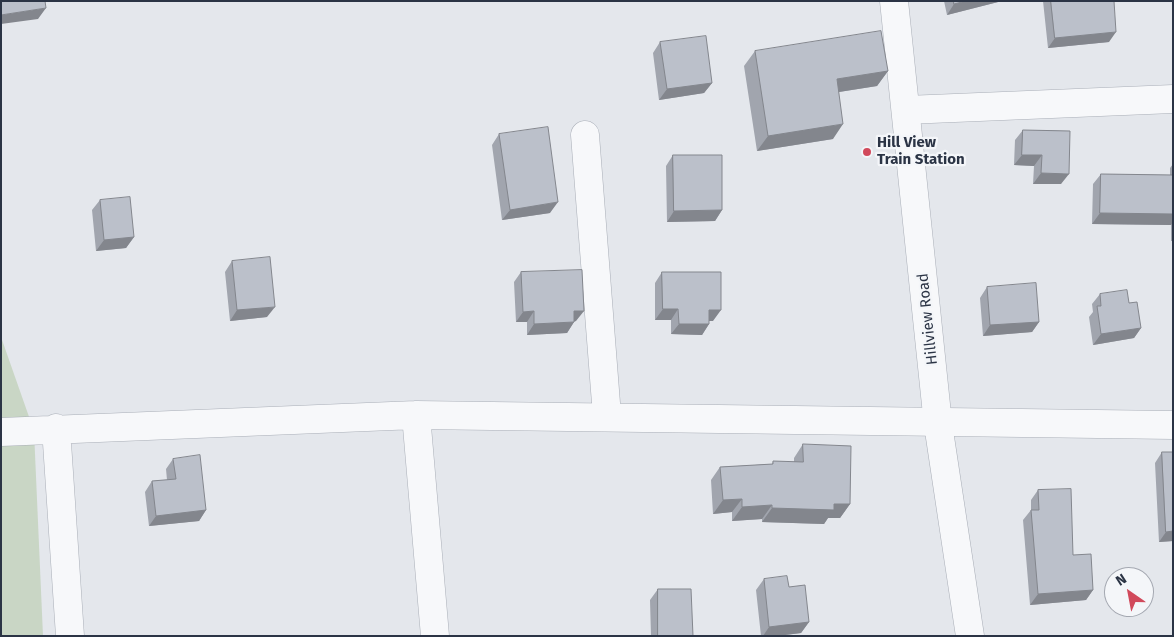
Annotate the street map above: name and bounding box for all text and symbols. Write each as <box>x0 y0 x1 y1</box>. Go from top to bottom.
place label: Hill View Train Station <box>877 134 965 169</box>
marker: Hill View Train Station <box>861 146 873 158</box>
street label: Hillview Road <box>914 272 942 366</box>
north arrow <box>1104 567 1154 617</box>
text: N <box>1113 570 1130 590</box>

